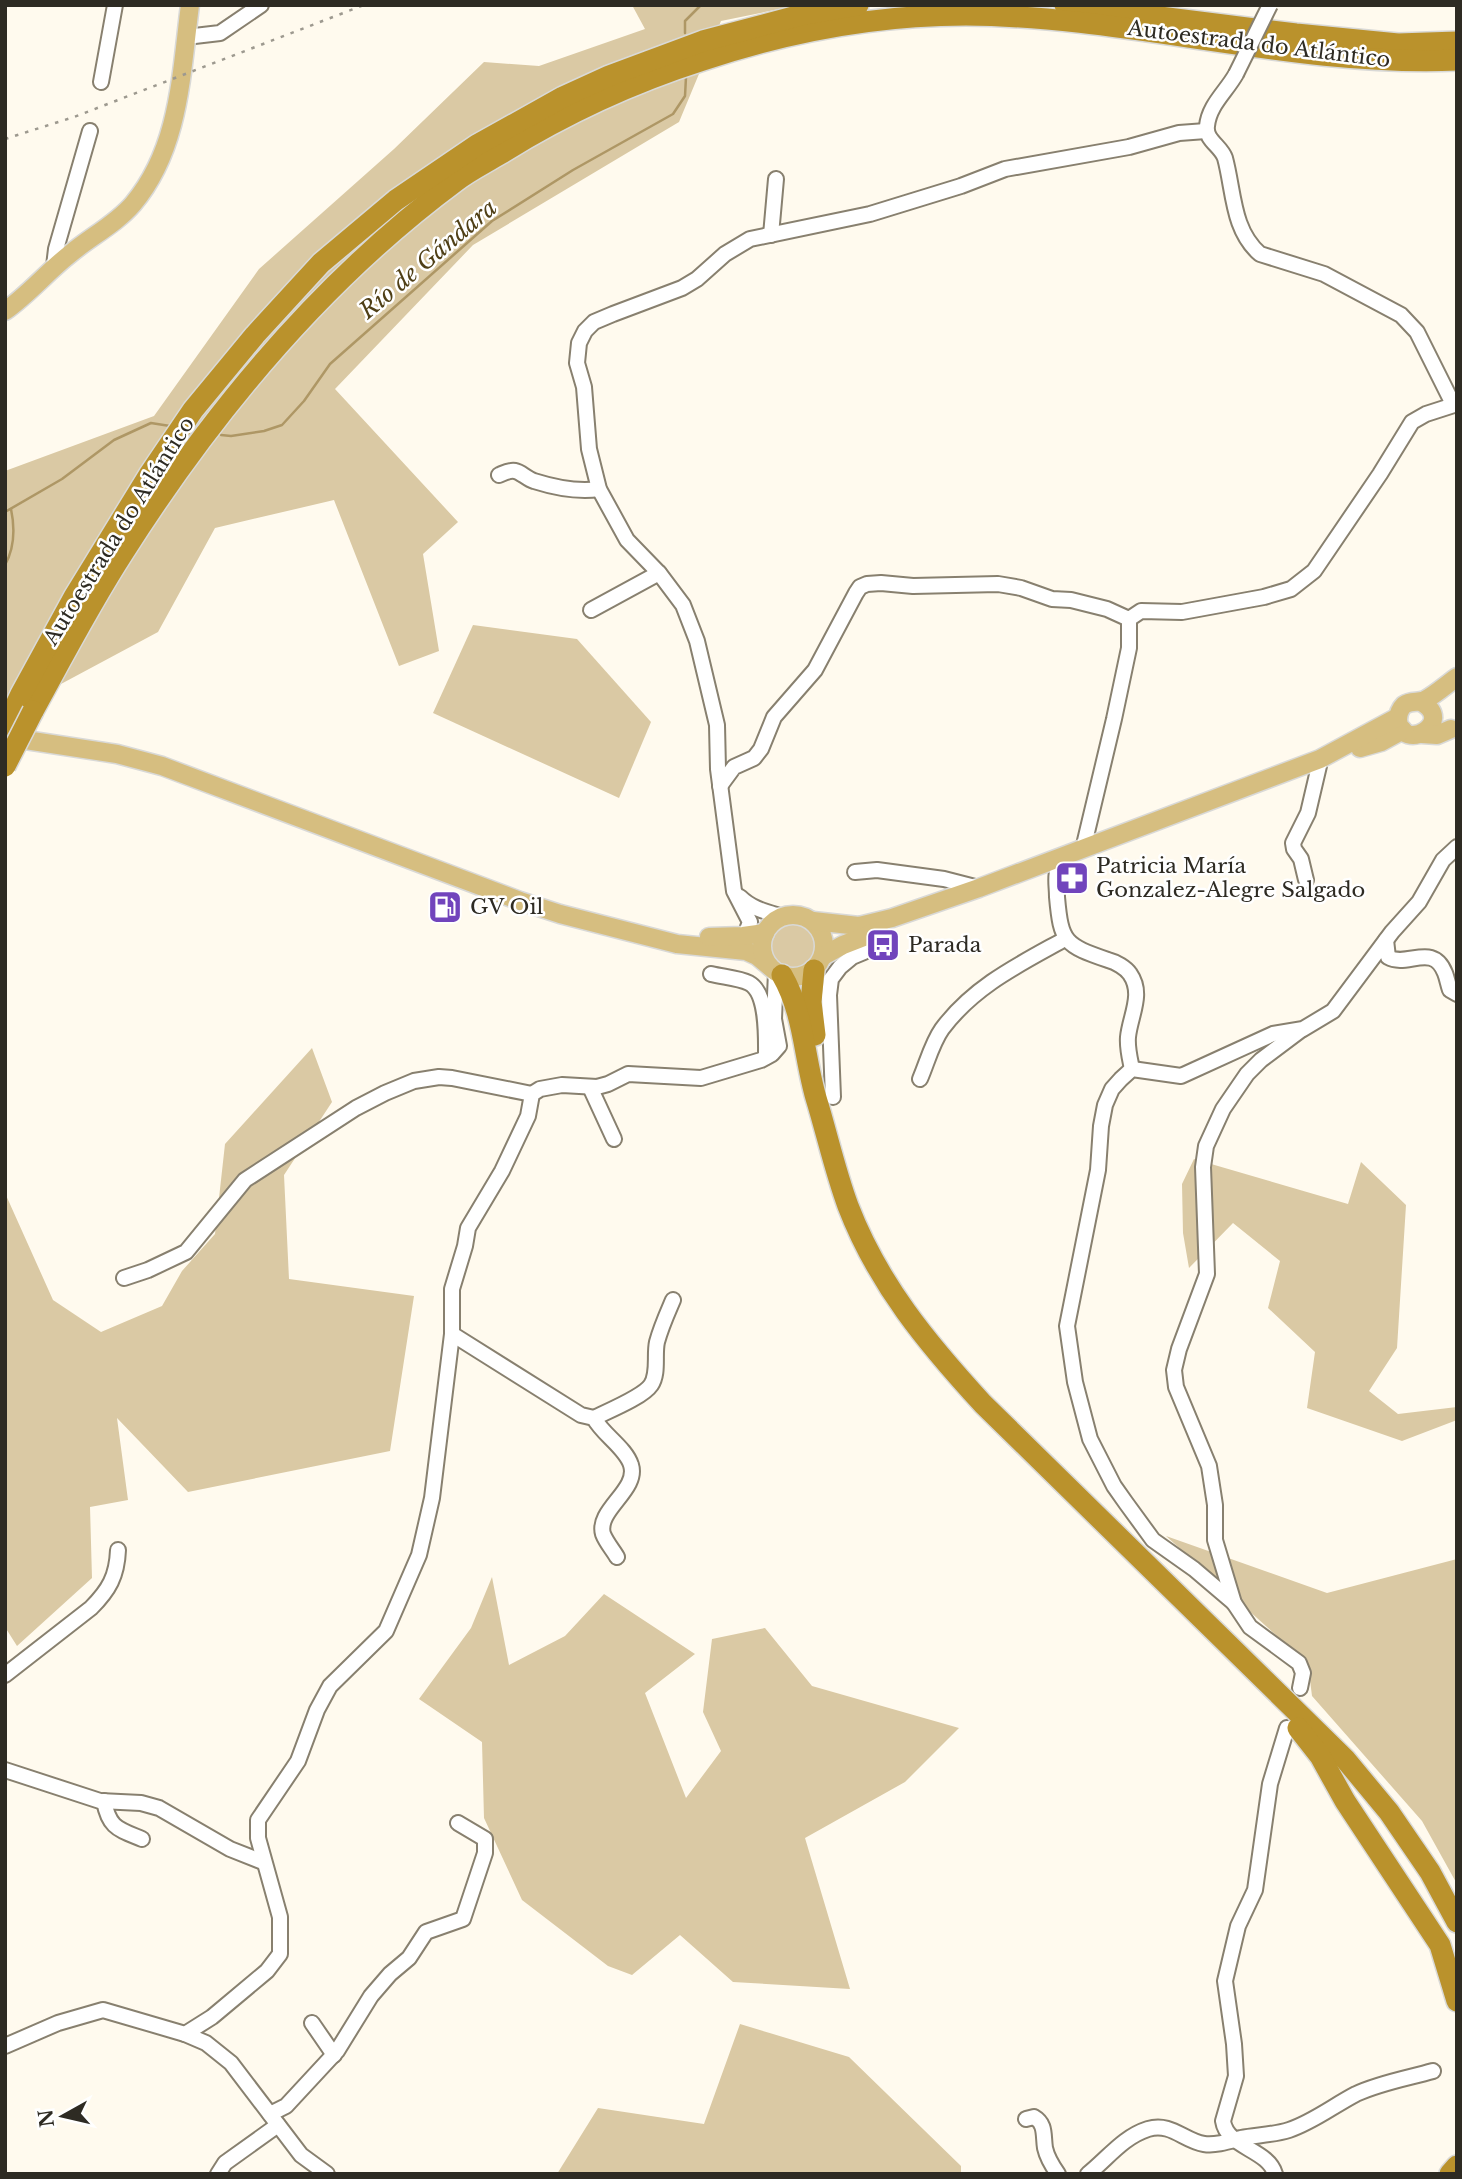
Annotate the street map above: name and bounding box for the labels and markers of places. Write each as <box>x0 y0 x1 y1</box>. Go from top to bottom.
place label: Patricia María Gonzalez-Alegre Salgado <box>1096 853 1365 903</box>
pharmacy icon: Patricia María Gonzalez-Alegre Salgado <box>1053 859 1091 897</box>
fuel station icon: GV Oil <box>426 888 464 926</box>
place label: GV Oil <box>470 894 544 920</box>
bus stop icon: Parada <box>864 926 902 964</box>
place label: Parada <box>908 932 982 958</box>

